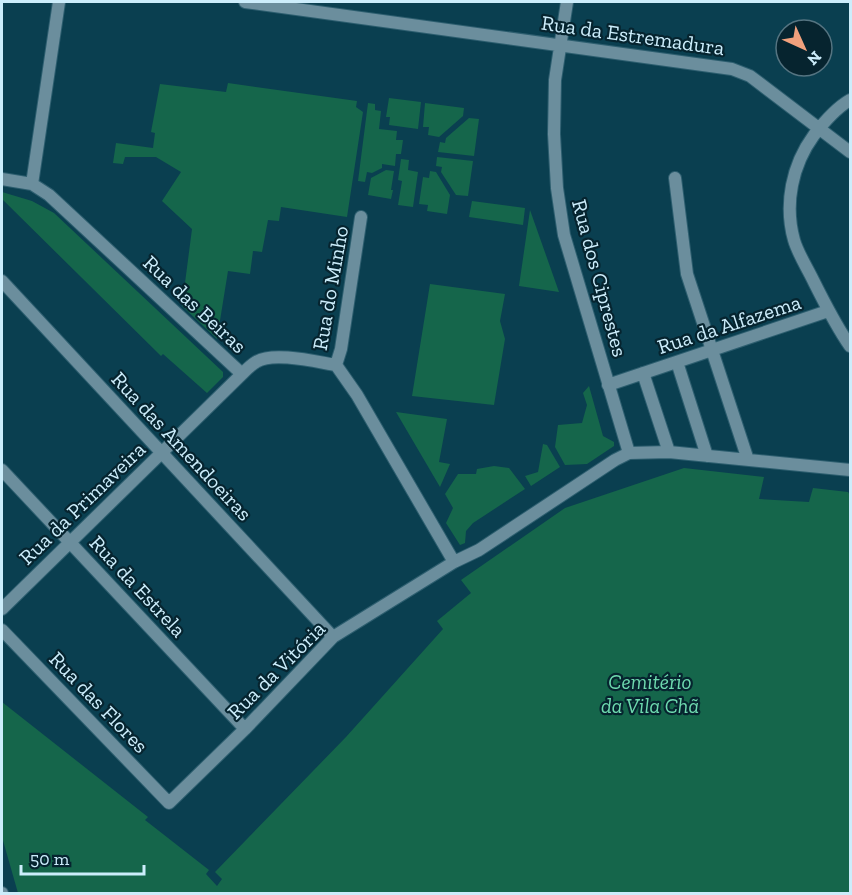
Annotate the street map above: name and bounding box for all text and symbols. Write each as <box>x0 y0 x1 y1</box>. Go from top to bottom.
street label: Rua da Estremadura <box>540 10 726 60</box>
north arrow <box>774 18 834 78</box>
text: N <box>803 47 825 69</box>
street label: Rua dos Ciprestes <box>567 197 633 359</box>
street label: Rua do Minho <box>307 224 353 352</box>
street label: Rua das Beiras <box>138 250 252 358</box>
street label: Rua da Alfazema <box>654 289 804 359</box>
street label: Rua das Amendoeiras <box>107 366 257 526</box>
street label: Rua da Primaveira <box>14 436 150 570</box>
street label: Rua da Estrela <box>85 530 191 642</box>
street label: Rua da Vitória <box>222 616 330 724</box>
street label: Rua das Flores <box>44 646 154 758</box>
park label: Cemitério da Vila Chã <box>601 669 699 718</box>
scale bar <box>21 838 144 876</box>
text: 50 m <box>30 848 70 870</box>

